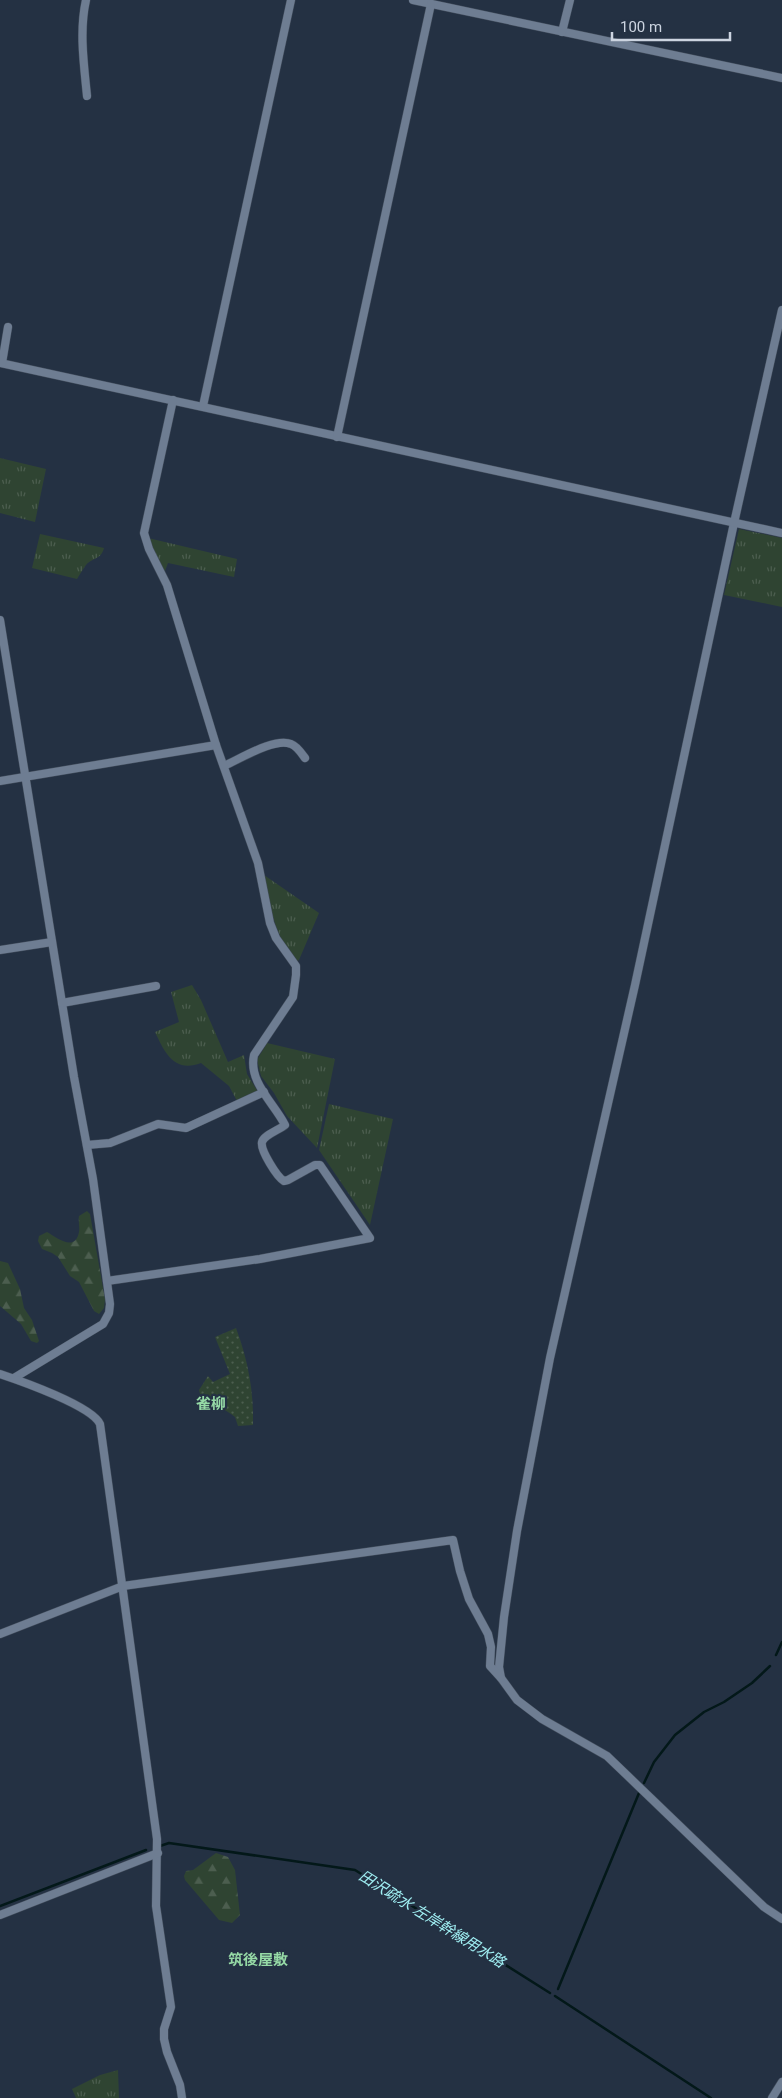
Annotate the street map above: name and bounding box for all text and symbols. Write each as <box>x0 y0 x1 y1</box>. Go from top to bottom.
scale bar <box>612 10 730 42</box>
text: 100 m <box>620 18 662 36</box>
district label: 雀柳 <box>196 1395 226 1413</box>
water label: 田沢疏水 左岸幹線用水路 <box>356 1867 510 1972</box>
district label: 筑後屋敷 <box>228 1951 288 1969</box>

